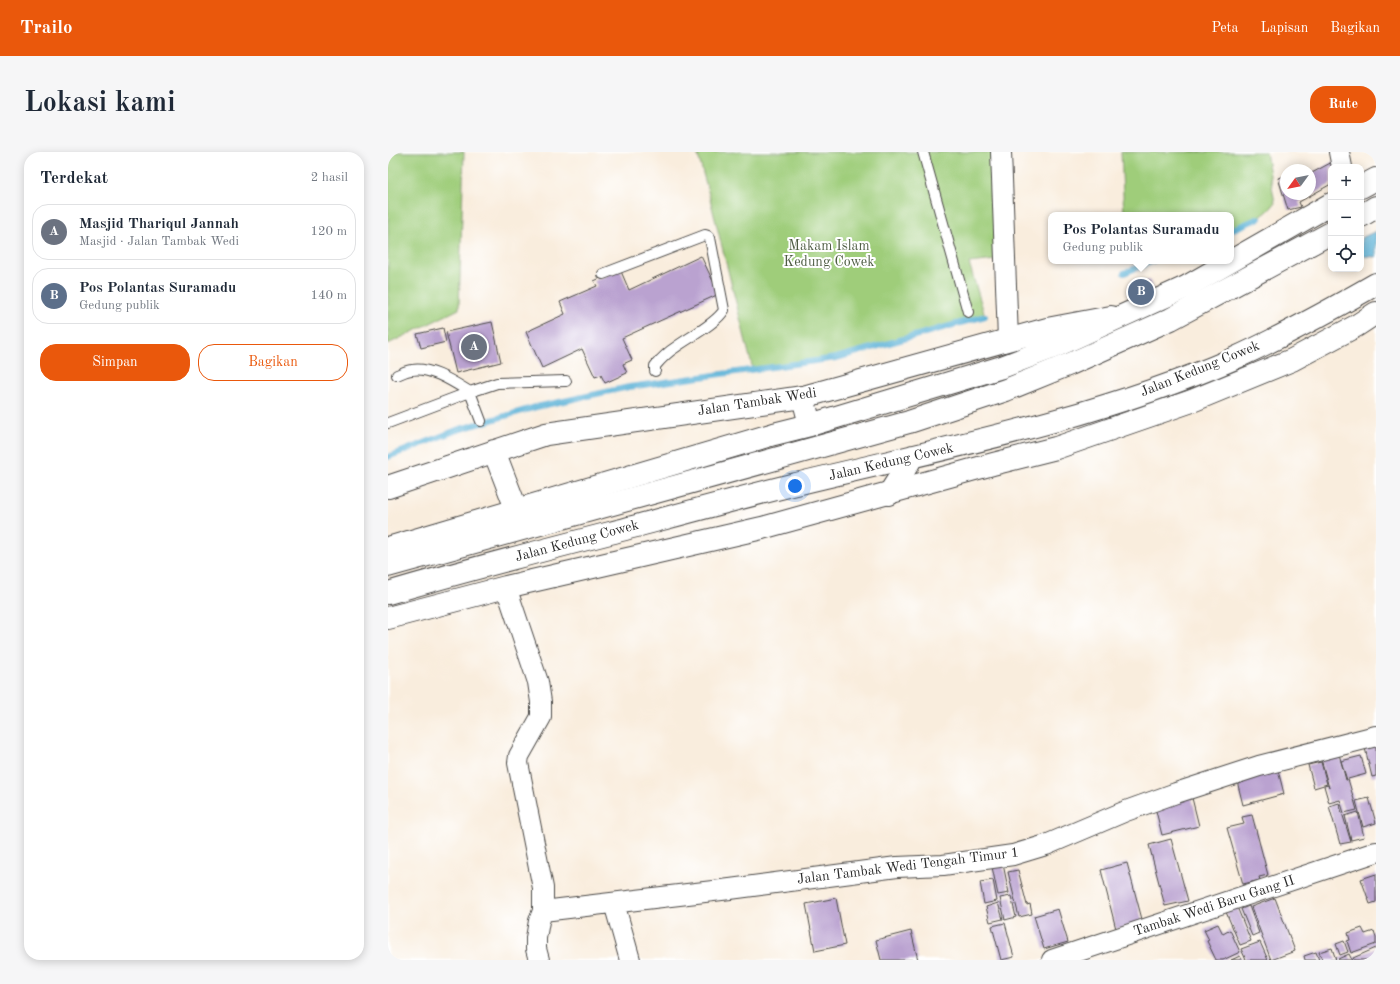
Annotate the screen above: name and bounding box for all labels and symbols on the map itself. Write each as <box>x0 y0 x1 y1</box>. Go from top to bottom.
north arrow <box>1280 164 1316 200</box>
park label: Makam Islam Kedung Cowek <box>784 239 874 269</box>
pin: B <box>1128 277 1154 307</box>
pin: A <box>461 332 487 362</box>
street label: Jalan Kedung Cowek <box>1138 339 1262 399</box>
street label: Jalan Tambak Wedi <box>696 386 818 418</box>
street label: Jalan Kedung Cowek <box>827 441 955 483</box>
your location <box>785 476 805 496</box>
street label: Jalan Kedung Cowek <box>514 518 640 564</box>
street label: Jalan Tambak Wedi Tengah Timur 1 <box>796 845 1020 887</box>
street label: Tambak Wedi Baru Gang II <box>1132 873 1296 939</box>

